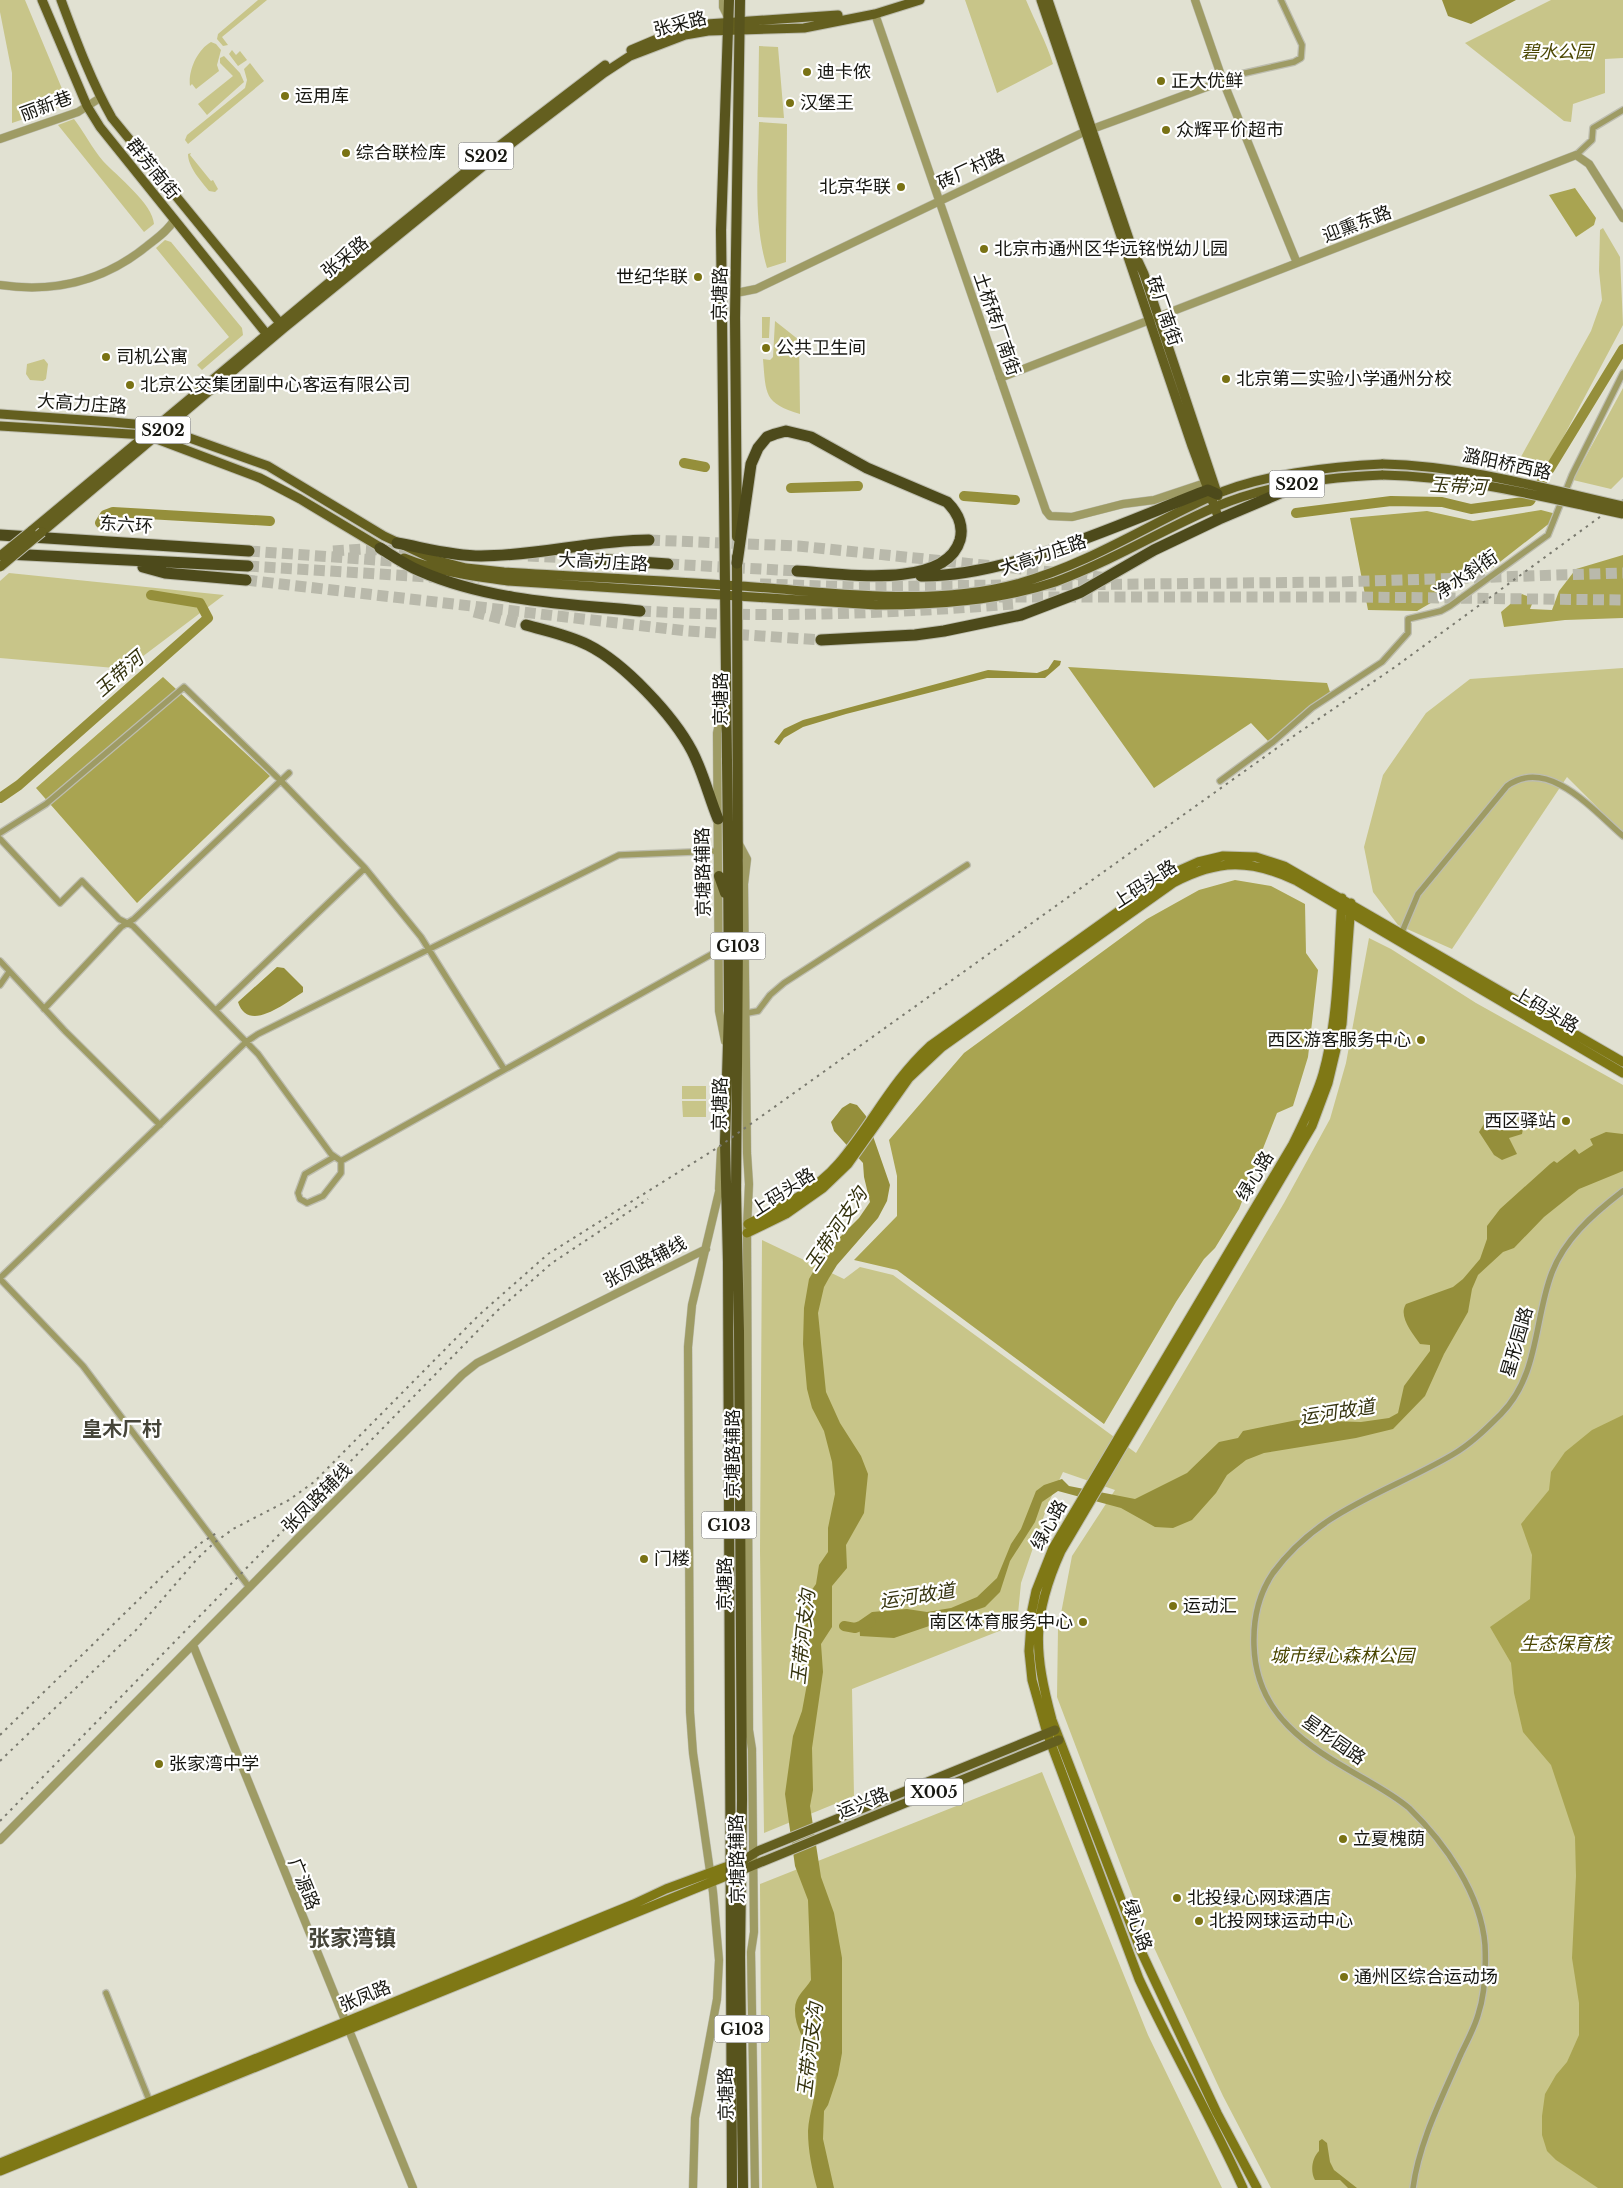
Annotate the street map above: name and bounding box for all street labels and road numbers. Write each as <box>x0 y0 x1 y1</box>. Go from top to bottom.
street label: 张采路 <box>651 7 709 41</box>
street label: 丽新巷 <box>17 86 75 126</box>
street label: 群芳南街 <box>122 134 184 204</box>
road number: S202 <box>458 142 514 170</box>
street label: 砖厂村路 <box>934 144 1008 194</box>
street label: 迎熏东路 <box>1319 201 1395 247</box>
street label: 张采路 <box>317 231 373 283</box>
street label: 京塘路 <box>709 267 731 321</box>
street label: 土桥砖厂南街 <box>969 269 1025 379</box>
street label: 砖厂南街 <box>1142 273 1186 349</box>
street label: 大高力庄路 <box>36 390 128 418</box>
road number: S202 <box>136 416 190 444</box>
street label: 潞阳桥西路 <box>1461 444 1553 484</box>
road number: S202 <box>1270 470 1324 498</box>
street label: 东六环 <box>98 512 154 538</box>
street label: 大高力庄路 <box>997 530 1089 580</box>
street label: 净水斜街 <box>1430 546 1502 604</box>
street label: 大高力庄路 <box>557 549 649 575</box>
street label: 京塘路 <box>710 672 732 726</box>
street label: 京塘路辅路 <box>691 827 715 917</box>
street label: 上码头路 <box>1109 855 1181 913</box>
road number: G103 <box>710 932 766 959</box>
street label: 上码头路 <box>1509 982 1583 1038</box>
street label: 京塘路 <box>709 1077 731 1131</box>
street label: 绿心路 <box>1232 1147 1278 1205</box>
street label: 上码头路 <box>747 1163 819 1221</box>
street label: 张凤路辅线 <box>600 1232 690 1292</box>
street label: 星形园路 <box>1497 1304 1537 1380</box>
street label: 京塘路辅路 <box>722 1409 744 1499</box>
street label: 张凤路辅线 <box>277 1458 357 1538</box>
street label: 绿心路 <box>1026 1496 1072 1554</box>
road number: G103 <box>702 1512 756 1538</box>
street label: 京塘路 <box>714 1557 736 1611</box>
street label: 星形园路 <box>1298 1710 1370 1770</box>
road number: X005 <box>905 1778 963 1805</box>
street label: 运兴路 <box>834 1783 892 1823</box>
street label: 京塘路辅路 <box>725 1814 749 1904</box>
street label: 广源路 <box>284 1855 324 1913</box>
street label: 绿心路 <box>1117 1896 1157 1954</box>
street label: 张凤路 <box>336 1976 394 2016</box>
road number: G103 <box>714 2016 770 2042</box>
street label: 京塘路 <box>715 2067 737 2121</box>

